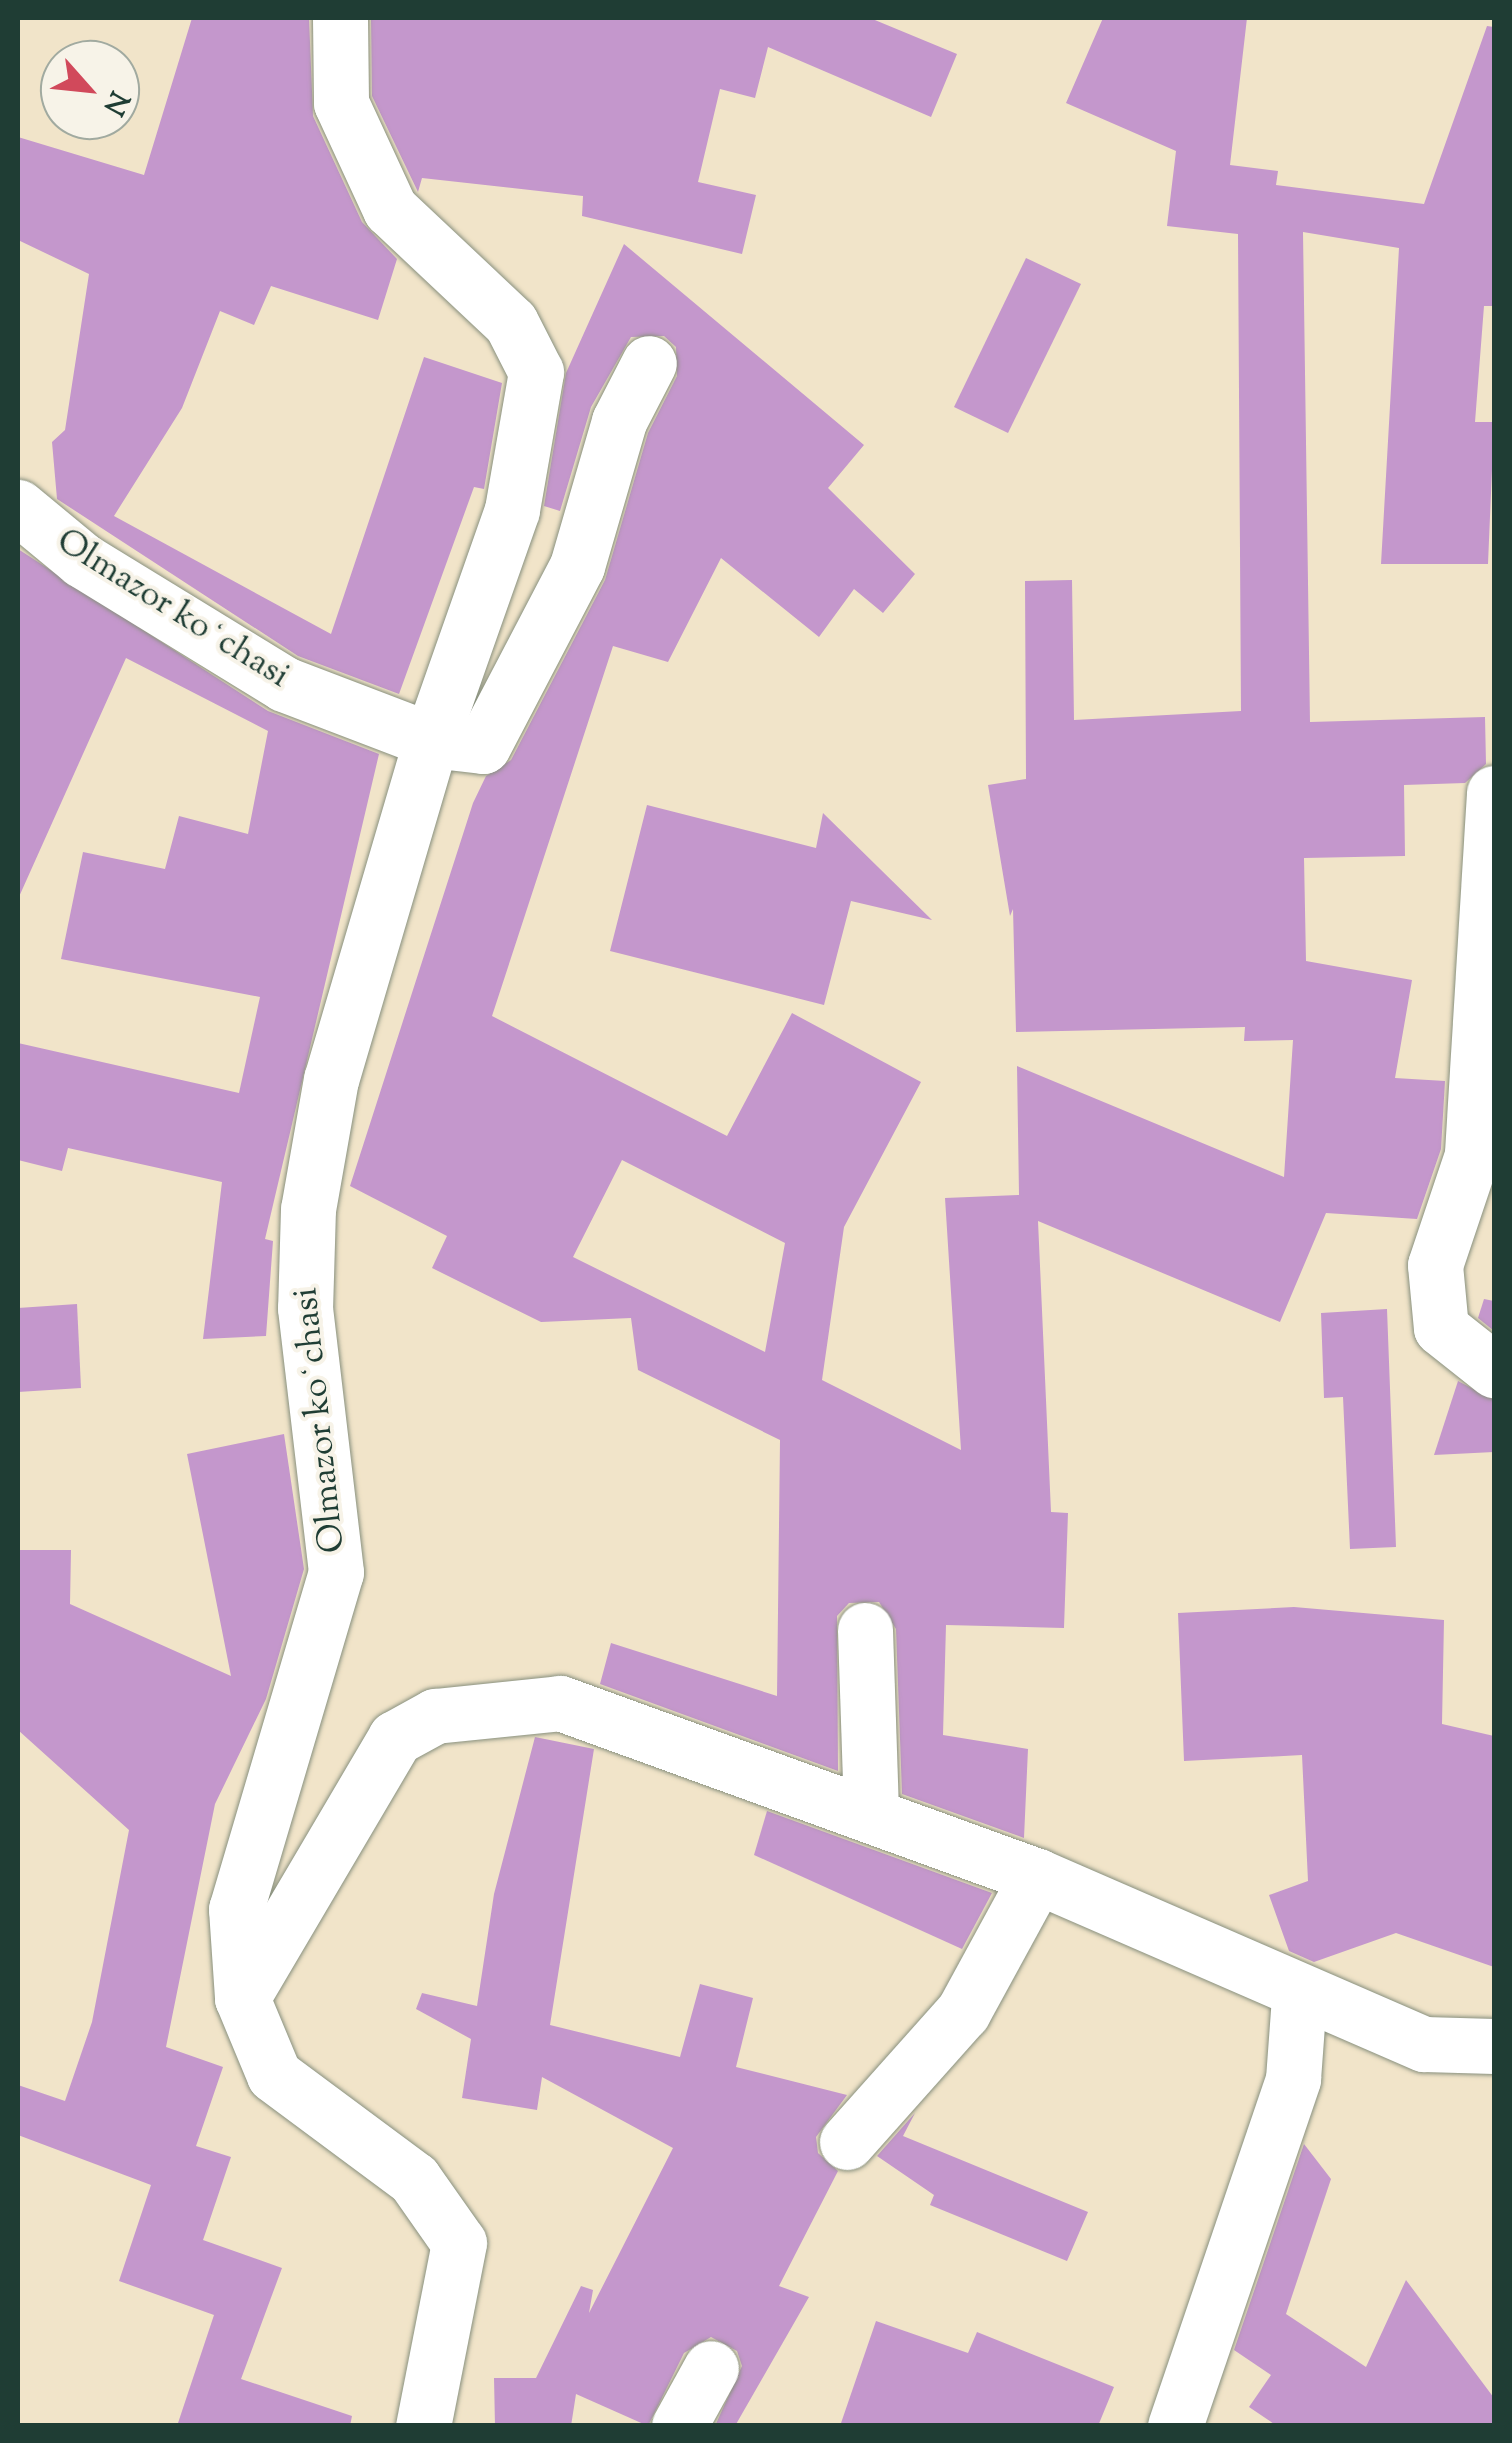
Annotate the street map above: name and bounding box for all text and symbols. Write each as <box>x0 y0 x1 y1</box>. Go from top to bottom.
north arrow <box>40 40 140 140</box>
text: N <box>92 84 138 122</box>
street label: Olmazor koʻchasi <box>48 522 296 698</box>
street label: Olmazor koʻchasi <box>286 1285 356 1555</box>

